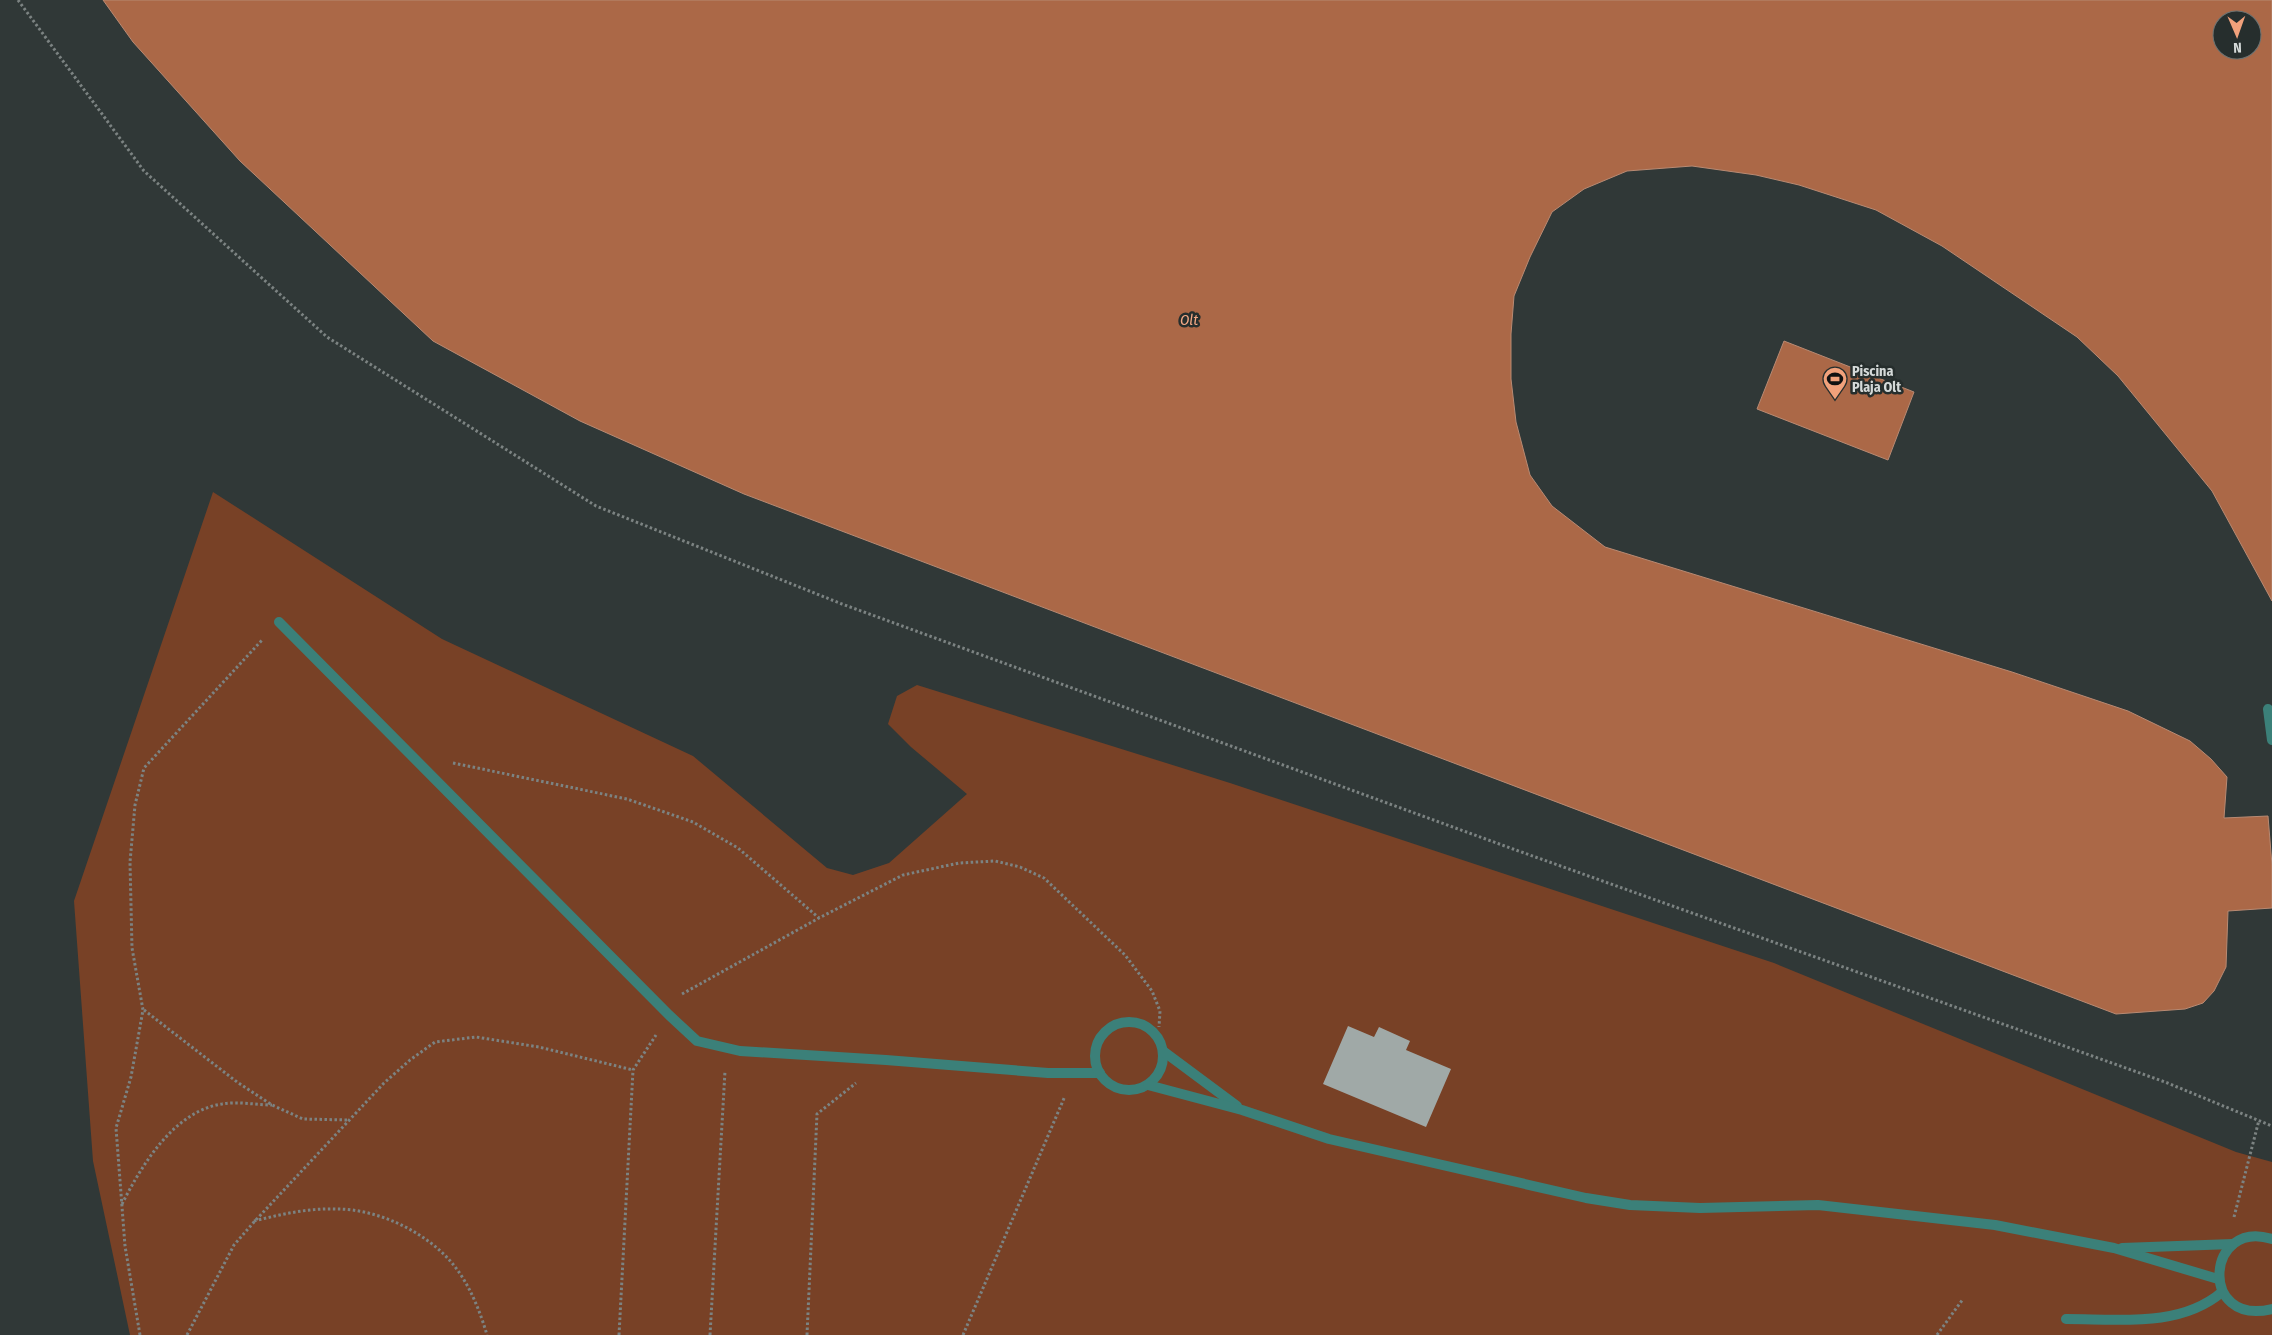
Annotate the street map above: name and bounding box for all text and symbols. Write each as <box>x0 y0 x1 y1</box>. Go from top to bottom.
north arrow <box>2212 10 2262 60</box>
text: N <box>2233 39 2242 56</box>
water label: Olt <box>1180 311 1198 329</box>
place label: Piscina Plaja Olt <box>1852 363 1902 396</box>
sports icon: Piscina Plaja Olt <box>1822 366 1848 400</box>

